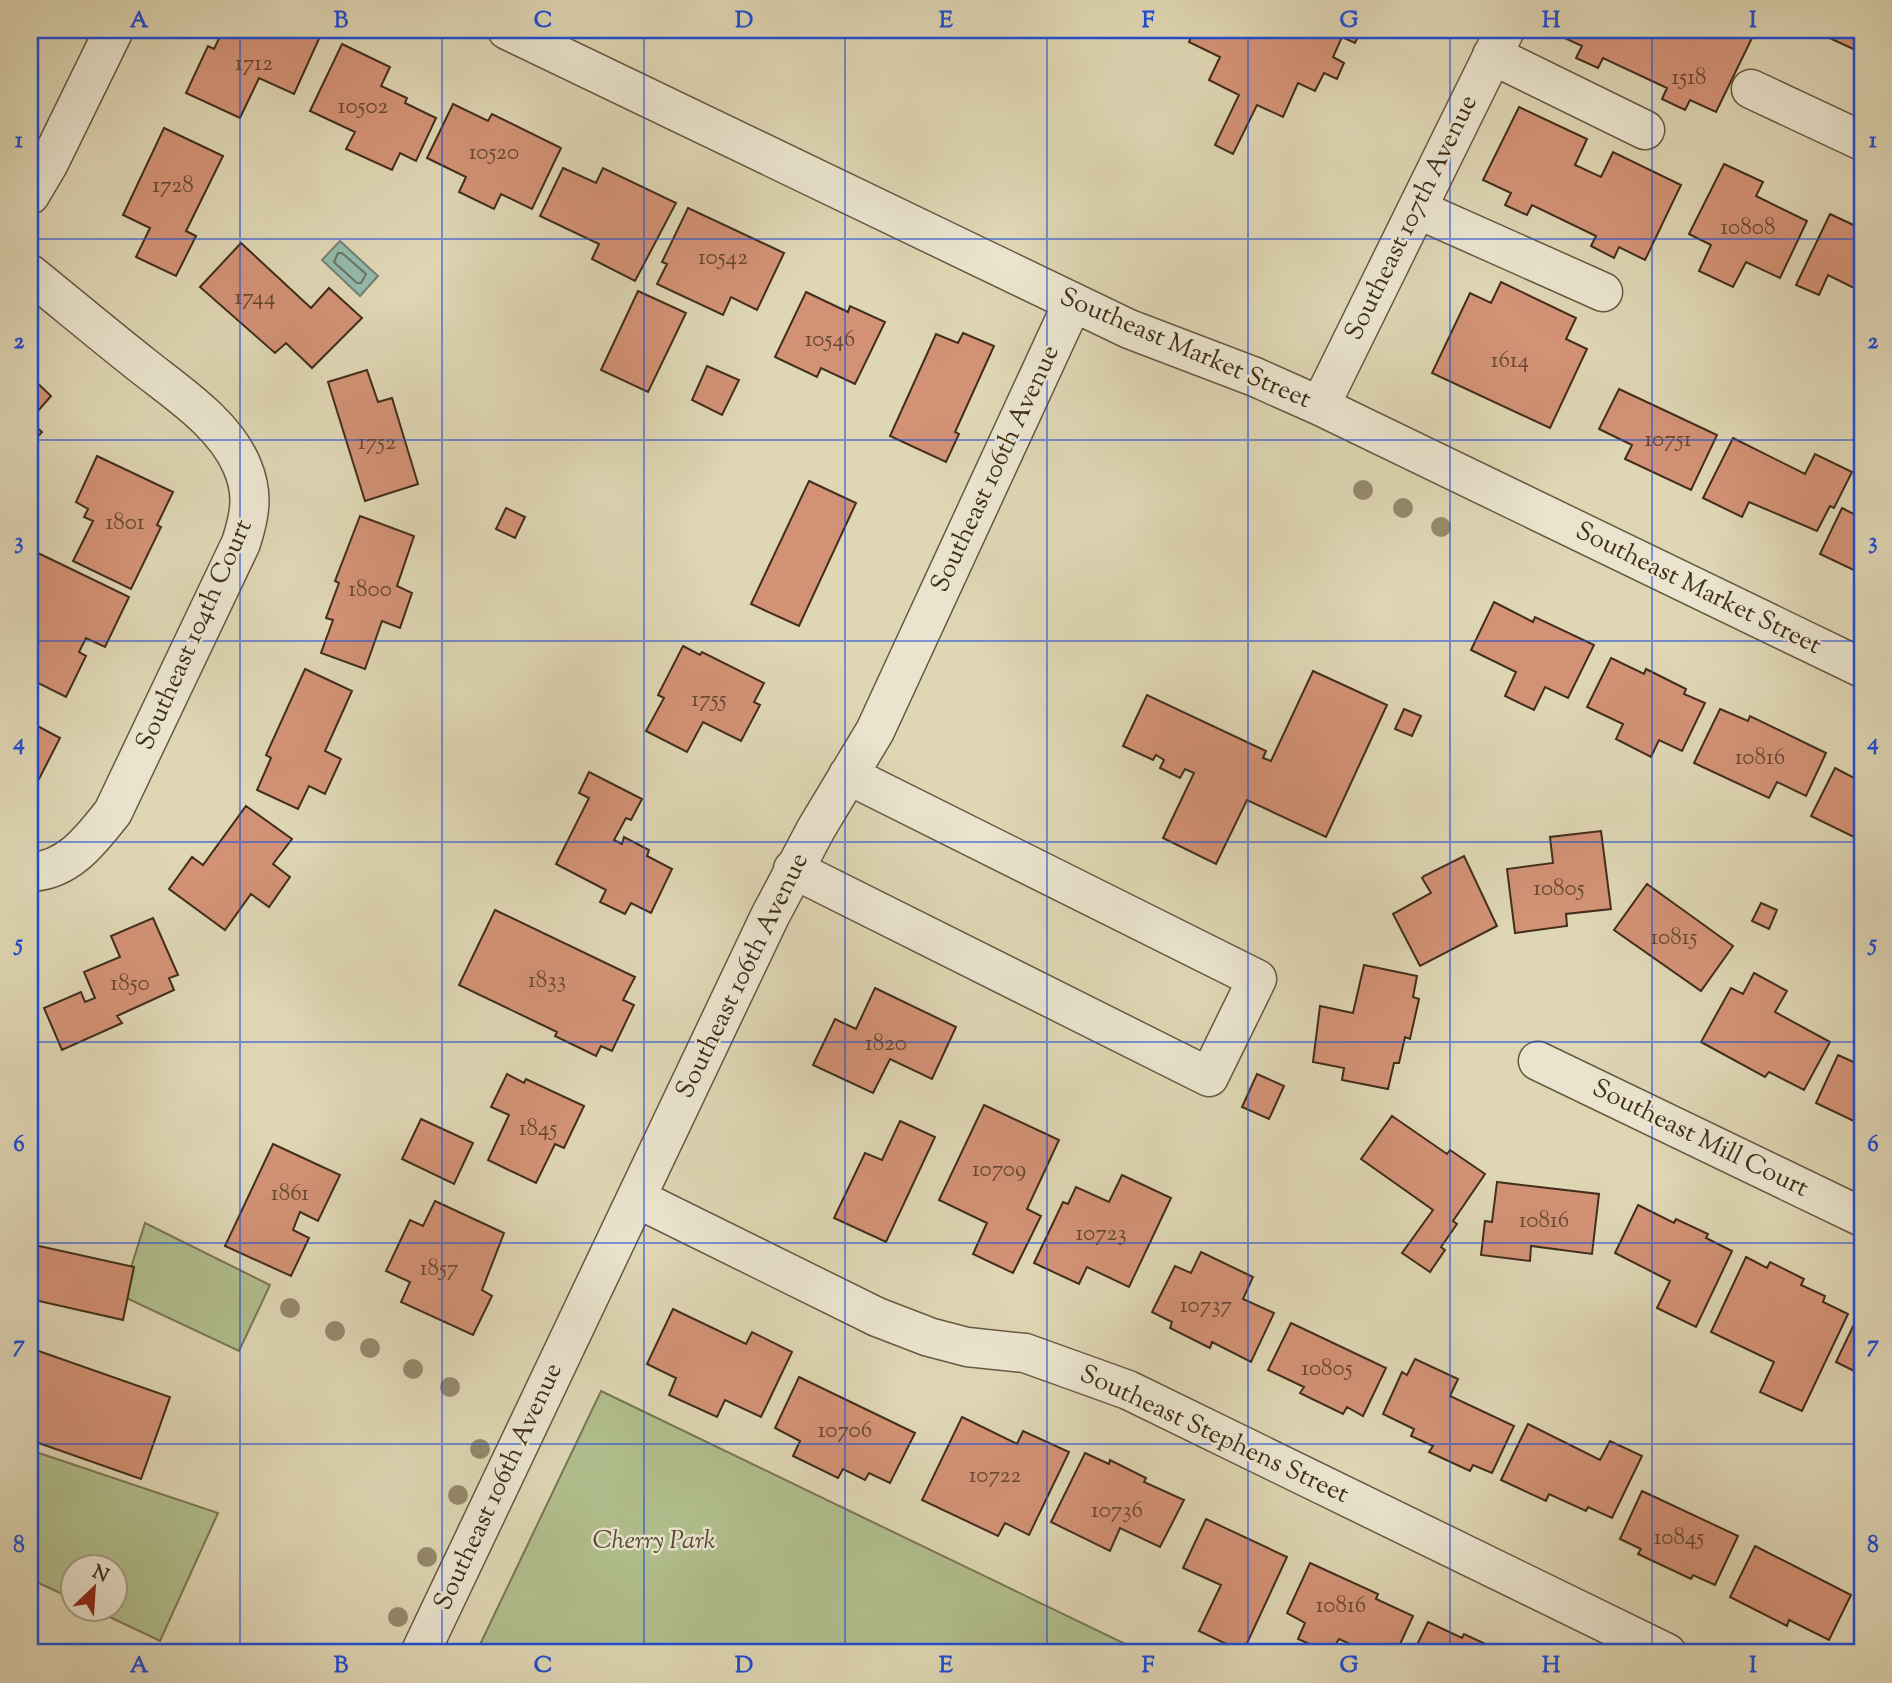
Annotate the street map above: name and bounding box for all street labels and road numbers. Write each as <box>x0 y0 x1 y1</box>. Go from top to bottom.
street label: Southeast 107th Avenue <box>1336 89 1488 347</box>
street label: Southeast Market Street <box>1054 279 1316 419</box>
street label: Southeast 106th Avenue <box>922 339 1070 599</box>
street label: Southeast Market Street <box>1569 513 1827 665</box>
street label: Southeast 104th Court <box>127 514 263 756</box>
street label: Southeast 106th Avenue <box>667 847 819 1105</box>
street label: Southeast Mill Court <box>1586 1070 1815 1208</box>
street label: Southeast Stephens Street <box>1073 1356 1355 1514</box>
street label: Southeast 106th Avenue <box>425 1357 573 1617</box>

